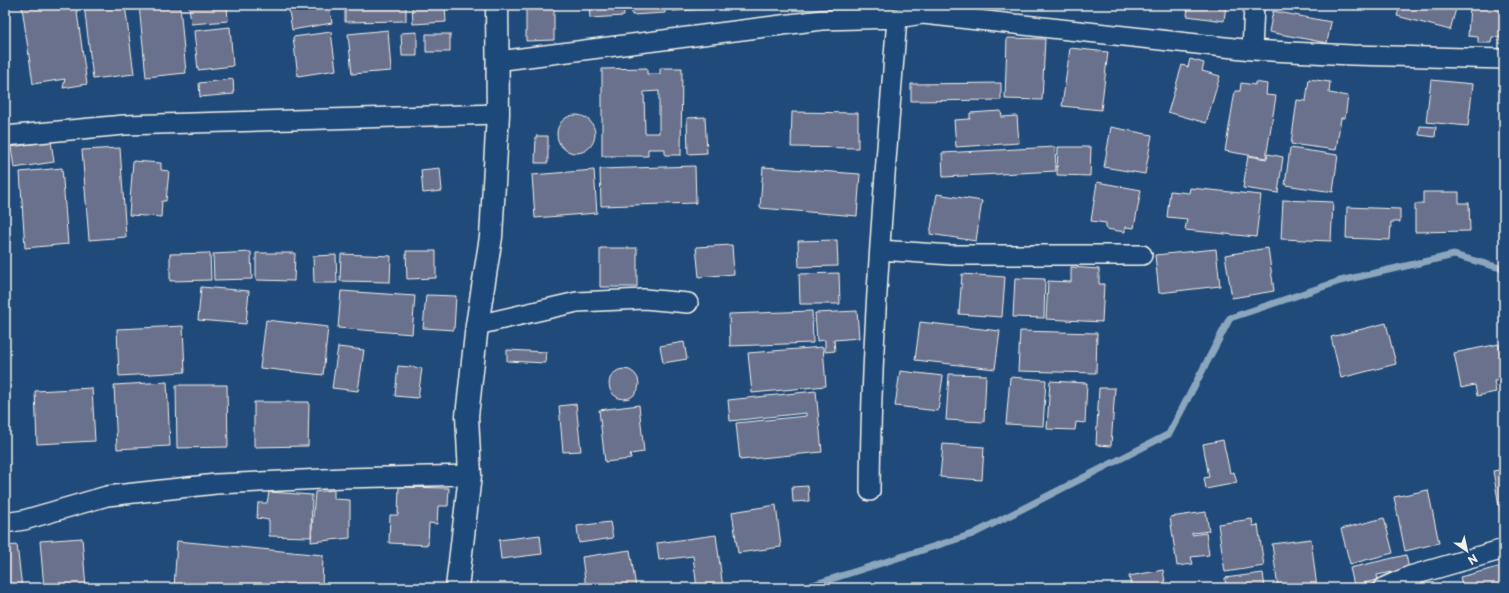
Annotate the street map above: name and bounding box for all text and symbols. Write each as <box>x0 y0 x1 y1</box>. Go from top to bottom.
north arrow <box>1447 531 1487 571</box>
text: N <box>1464 550 1481 569</box>

